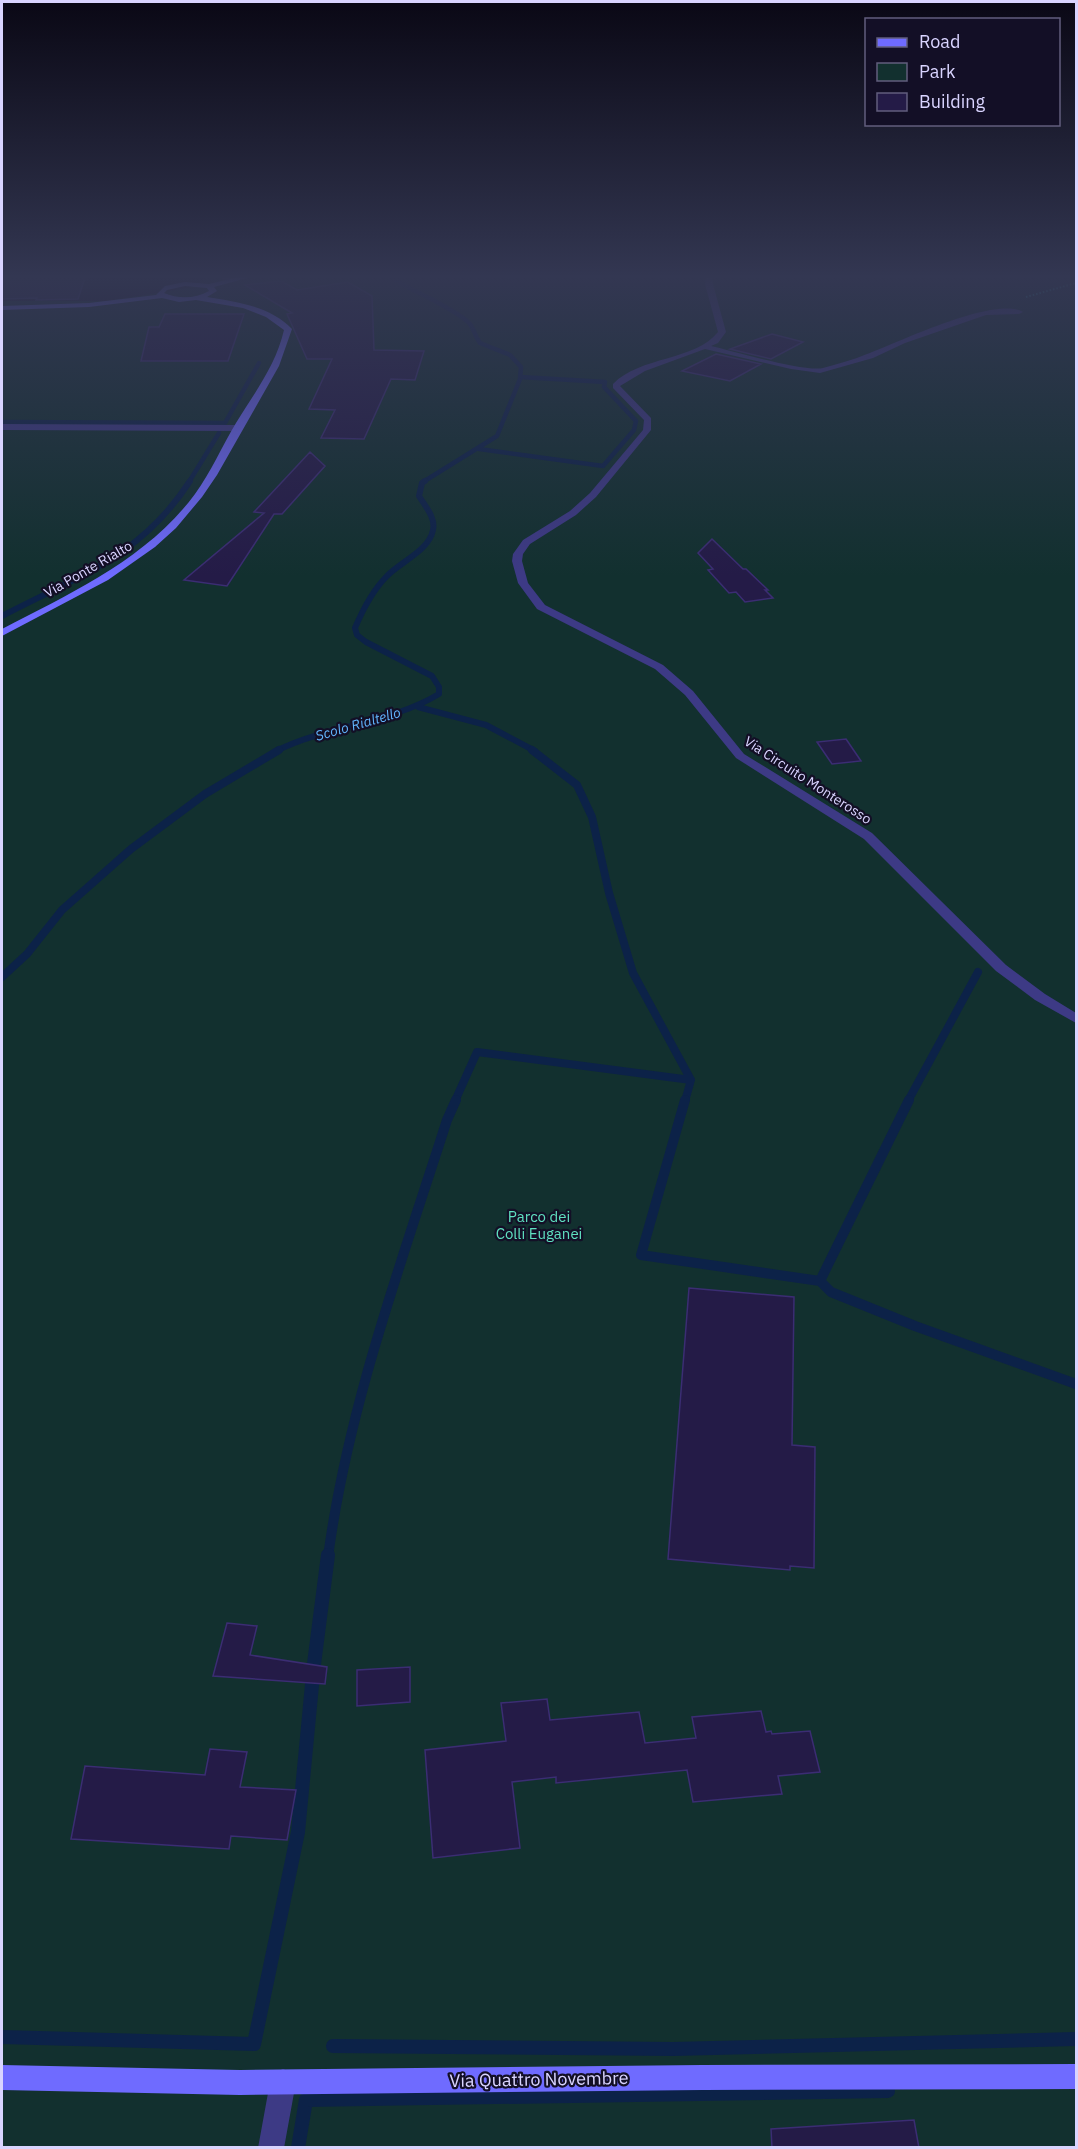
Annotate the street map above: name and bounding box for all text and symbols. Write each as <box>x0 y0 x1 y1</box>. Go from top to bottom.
legend <box>865 18 1060 126</box>
text: Road <box>919 30 960 53</box>
text: Park <box>919 60 956 83</box>
text: Building <box>919 90 986 113</box>
street label: Via Ponte Rialto <box>41 536 136 602</box>
water label: Scolo Rialtello <box>313 703 403 745</box>
street label: Via Circuito Monterosso <box>741 732 875 828</box>
park label: Parco dei Colli Euganei <box>496 1207 582 1243</box>
street label: Via Quattro Novembre <box>449 2066 629 2092</box>

